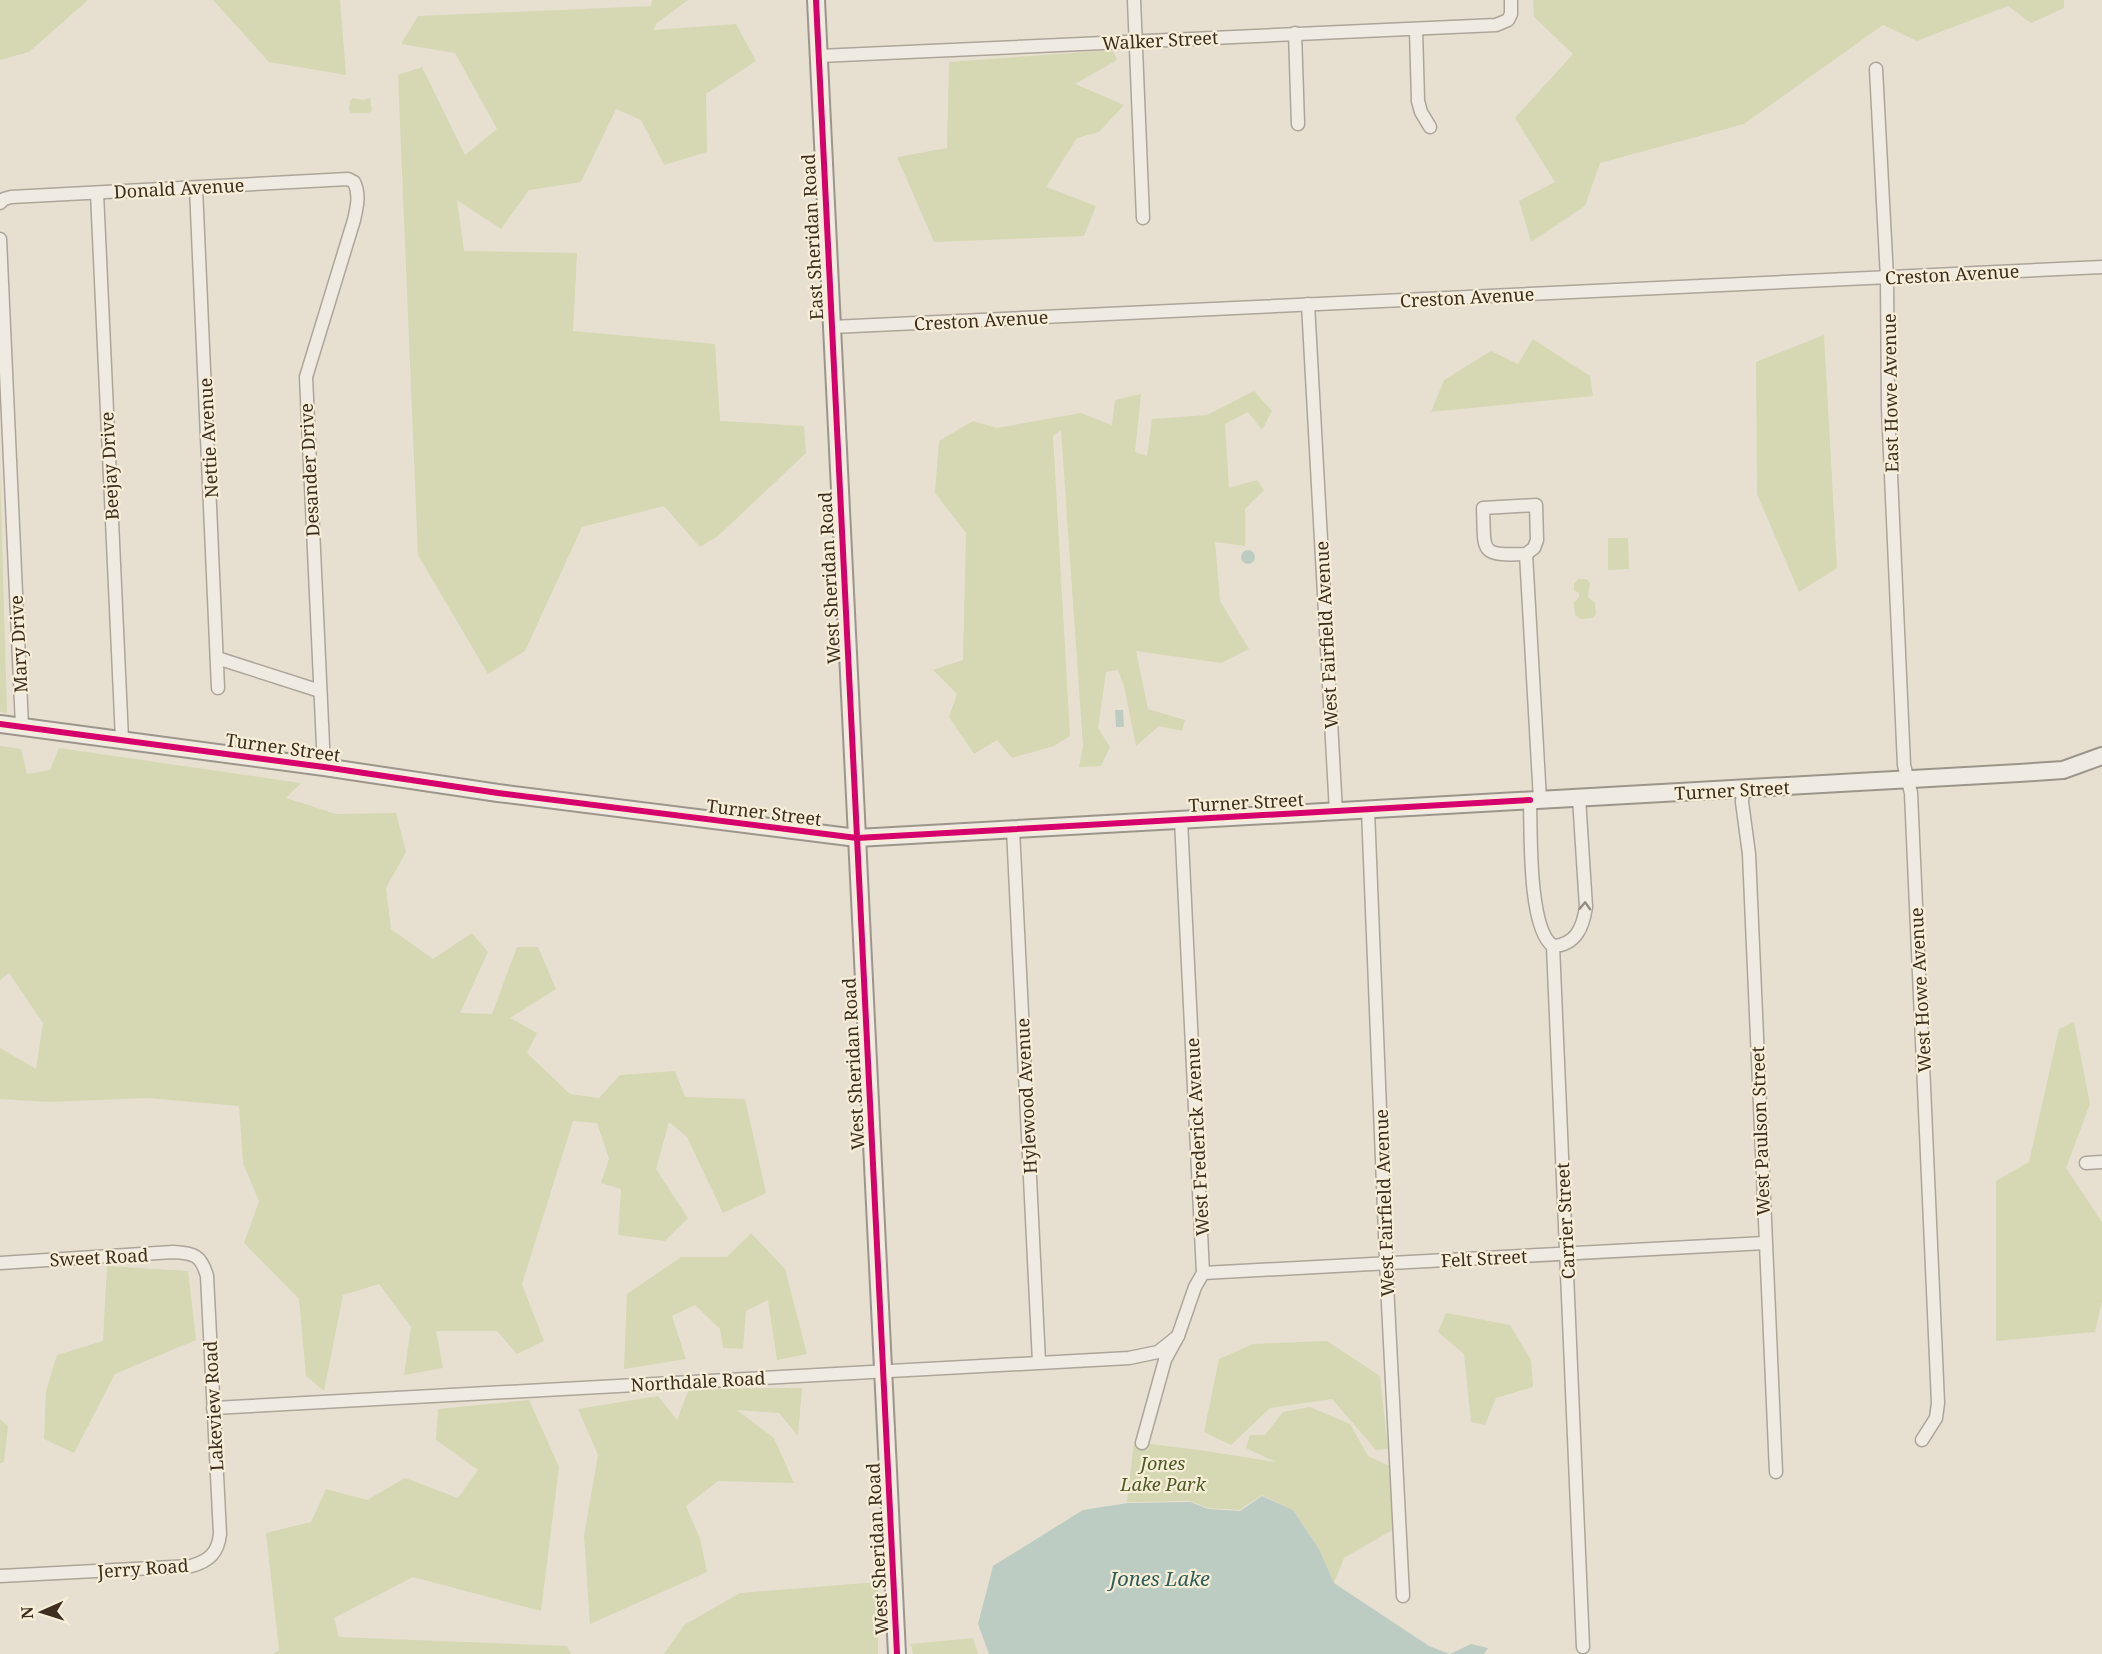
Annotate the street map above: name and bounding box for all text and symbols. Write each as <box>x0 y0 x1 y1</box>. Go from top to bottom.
street label: Walker Street <box>1101 25 1219 55</box>
street label: East Sheridan Road <box>796 153 828 321</box>
street label: Donald Avenue <box>113 173 245 203</box>
street label: Creston Avenue <box>1884 258 2020 290</box>
street label: Creston Avenue <box>1399 281 1535 313</box>
street label: Creston Avenue <box>913 304 1049 336</box>
street label: East Howe Avenue <box>1877 313 1903 473</box>
street label: Nettie Avenue <box>193 377 223 499</box>
street label: Desander Drive <box>294 403 324 537</box>
street label: Beejay Drive <box>94 411 124 521</box>
street label: West Sheridan Road <box>813 491 845 665</box>
street label: West Fairfield Avenue <box>1309 540 1343 730</box>
street label: Mary Drive <box>3 595 33 693</box>
street label: Turner Street <box>224 727 342 767</box>
street label: Turner Street <box>1674 775 1790 805</box>
street label: Turner Street <box>1188 787 1304 817</box>
street label: Turner Street <box>705 793 823 831</box>
one-way arrow <box>1578 902 1591 911</box>
street label: West Howe Avenue <box>1904 907 1936 1073</box>
street label: West Sheridan Road <box>837 977 869 1151</box>
street label: Hylewood Avenue <box>1010 1017 1042 1175</box>
street label: West Frederick Avenue <box>1180 1037 1214 1237</box>
street label: West Paulson Street <box>1745 1046 1775 1216</box>
street label: West Fairfield Avenue <box>1369 1109 1399 1297</box>
street label: Carrier Street <box>1550 1162 1580 1280</box>
street label: Sweet Road <box>49 1242 149 1272</box>
street label: Felt Street <box>1440 1244 1528 1272</box>
street label: Lakeview Road <box>198 1340 228 1472</box>
street label: Northdale Road <box>630 1365 766 1397</box>
park label: Jones Lake Park <box>1119 1451 1206 1496</box>
street label: West Sheridan Road <box>861 1462 893 1636</box>
street label: Jerry Road <box>96 1553 189 1583</box>
water label: Jones Lake <box>1106 1565 1210 1592</box>
north arrow <box>12 1582 72 1642</box>
text: N <box>16 1606 38 1620</box>

